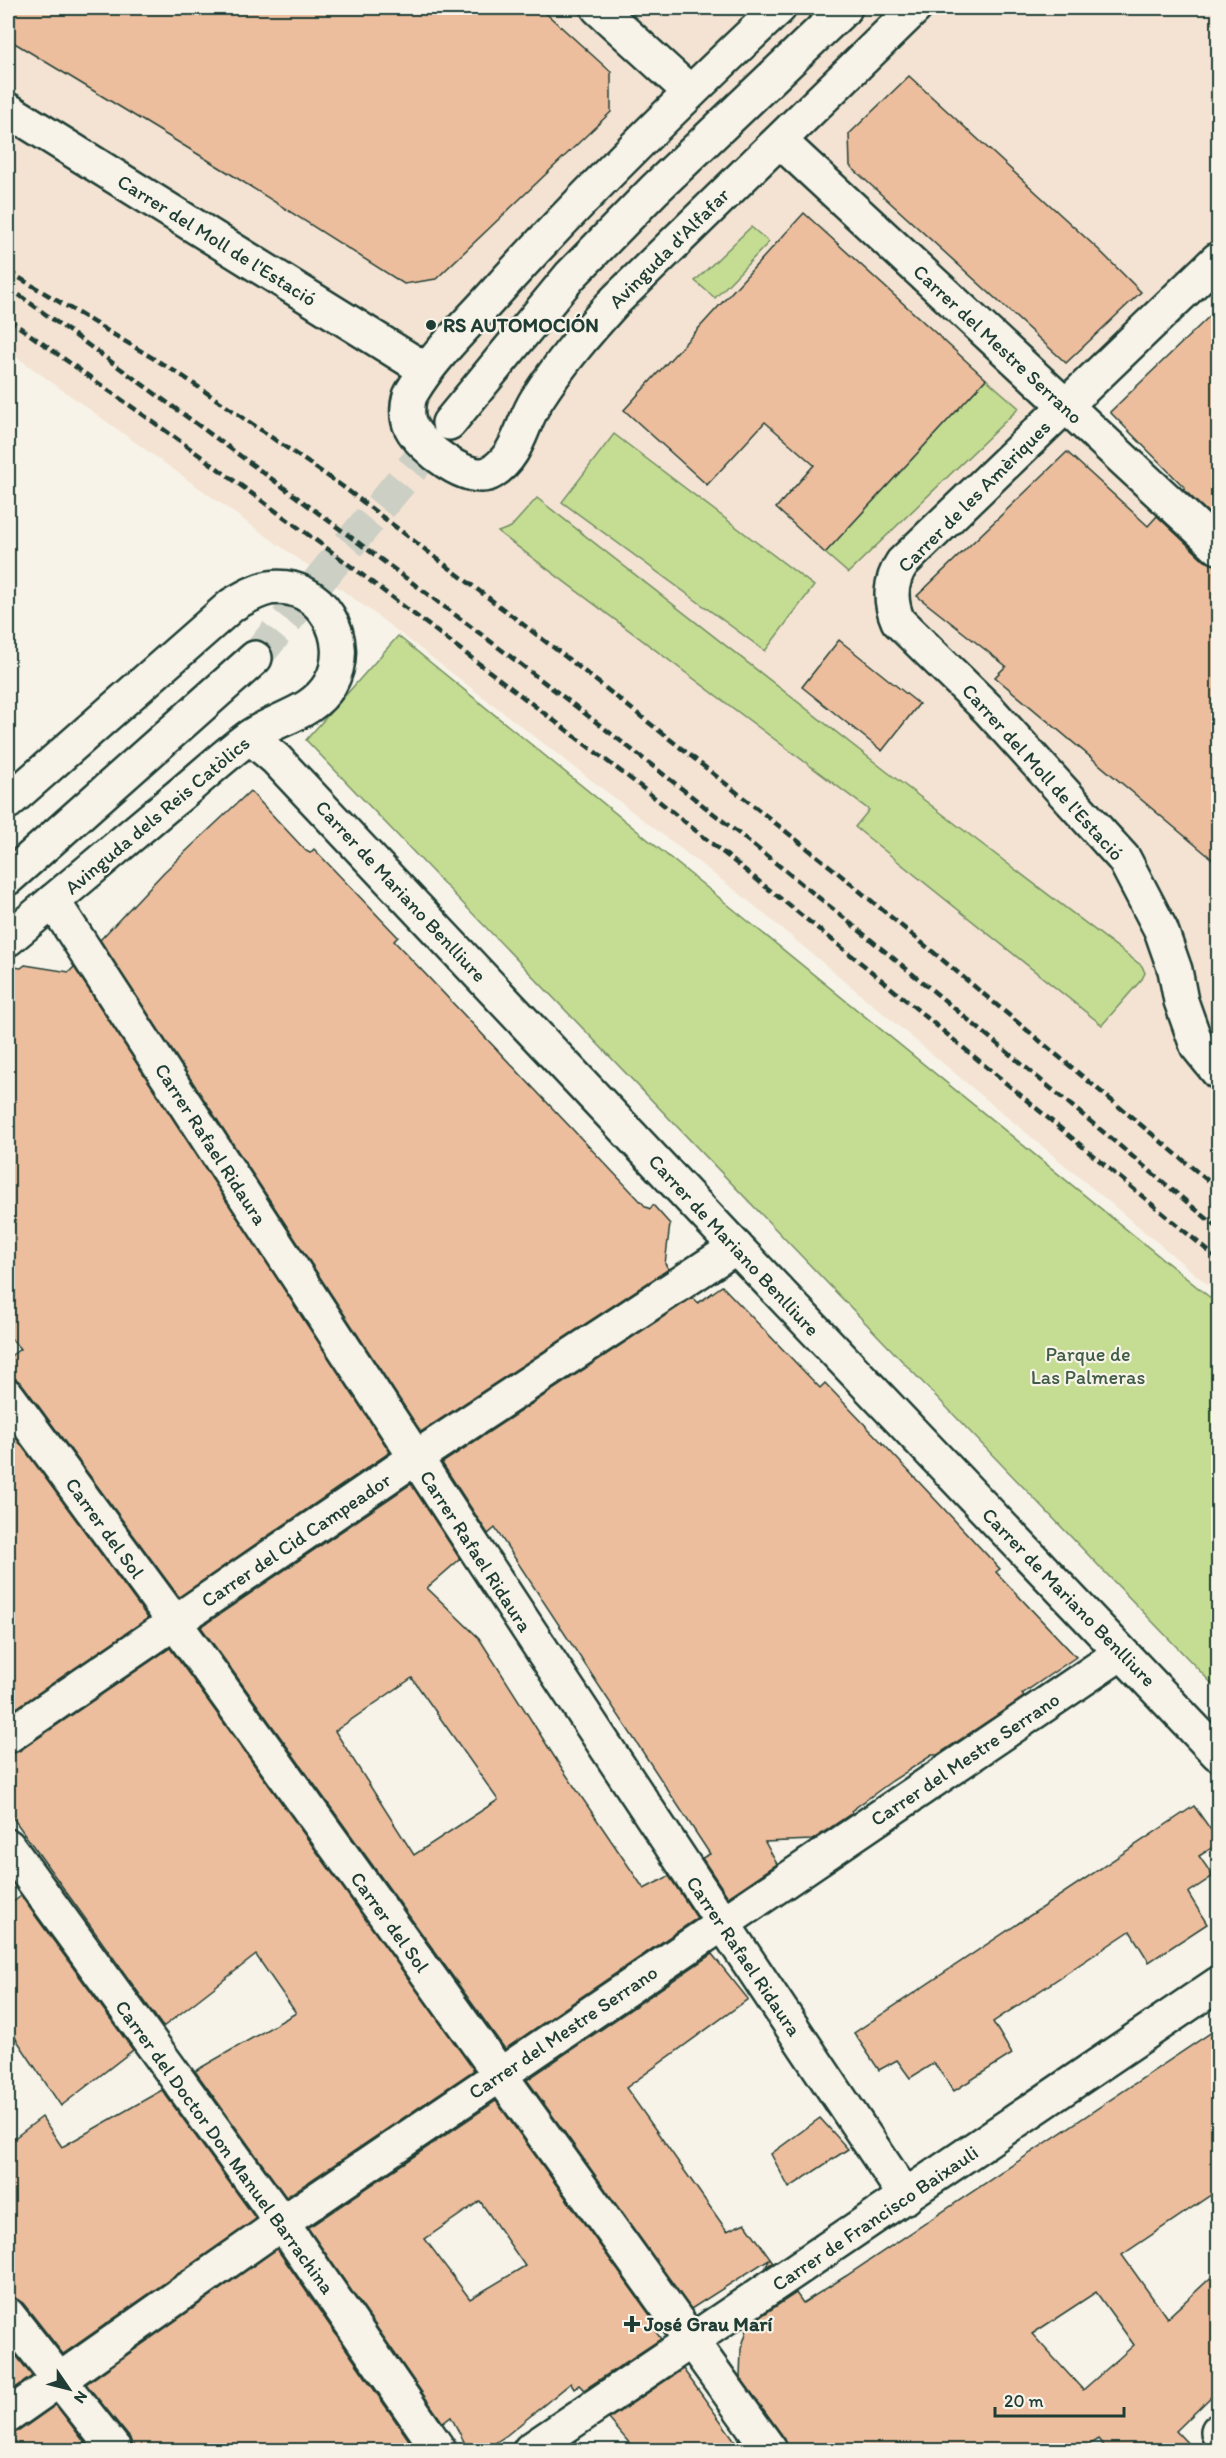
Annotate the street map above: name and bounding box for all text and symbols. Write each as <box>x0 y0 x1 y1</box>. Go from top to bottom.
street label: Carrer del Moll de l'Estació <box>113 169 321 311</box>
street label: Avinguda d'Alfafar <box>604 183 734 313</box>
street label: Carrer del Mestre Serrano <box>908 259 1088 429</box>
place label: RS AUTOMOCIÓN <box>443 313 599 337</box>
marker: RS AUTOMOCIÓN <box>424 318 438 332</box>
street label: Carrer de les Amèriques <box>893 415 1055 577</box>
street label: Carrer del Moll de l'Estació <box>957 679 1129 865</box>
street label: Avinguda dels Reis Catòlics <box>60 731 254 899</box>
street label: Carrer de Mariano Benlliure <box>310 795 492 987</box>
street label: Carrer Rafael Ridaura <box>150 1059 273 1230</box>
street label: Carrer de Mariano Benlliure <box>643 1149 825 1341</box>
park label: Parque de Las Palmeras <box>1031 1342 1145 1389</box>
street label: Carrer Rafael Ridaura <box>415 1466 538 1637</box>
street label: Carrer del Cid Campeador <box>197 1468 395 1612</box>
street label: Carrer del Sol <box>60 1473 150 1583</box>
street label: Carrer de Mariano Benlliure <box>977 1502 1161 1692</box>
street label: Carrer del Mestre Serrano <box>866 1687 1064 1831</box>
street label: Carrer del Sol <box>345 1867 435 1977</box>
street label: Carrer Rafael Ridaura <box>681 1871 807 2041</box>
street label: Carrer del Mestre Serrano <box>464 1960 662 2104</box>
street label: Carrer del Doctor Don Manuel Barrachina <box>110 1995 340 2299</box>
street label: Carrer de Francisco Baixauli <box>767 2140 983 2296</box>
place label: José Grau Marí <box>643 2312 773 2336</box>
marker: José Grau Marí <box>625 2317 639 2331</box>
north arrow <box>39 2359 99 2419</box>
scale bar <box>995 2380 1124 2418</box>
text: N <box>70 2387 92 2407</box>
text: 20 m <box>1004 2390 1044 2412</box>

